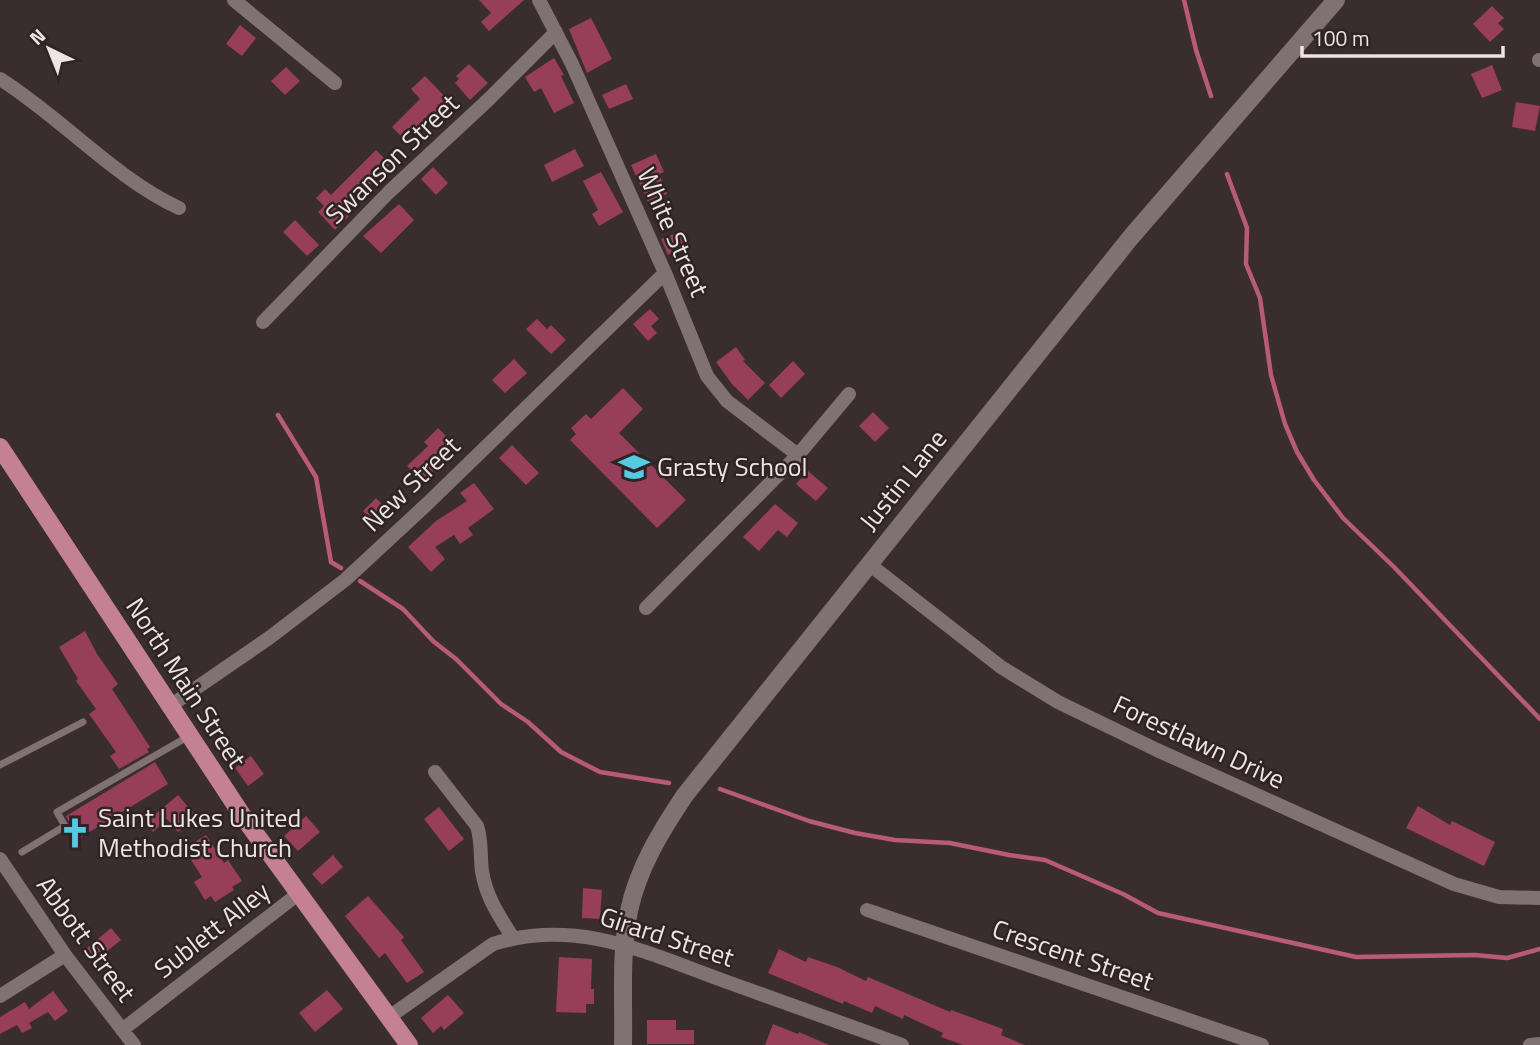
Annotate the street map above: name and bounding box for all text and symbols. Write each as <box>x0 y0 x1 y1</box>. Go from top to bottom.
north arrow <box>14 14 84 84</box>
scale bar <box>1302 14 1503 58</box>
text: N <box>22 21 52 51</box>
text: 100 m <box>1312 22 1369 54</box>
street label: Swanson Street <box>316 85 467 233</box>
street label: White Street <box>628 161 719 303</box>
street label: Justin Lane <box>850 421 956 539</box>
street label: New Street <box>353 427 468 540</box>
place label: Grasty School <box>657 447 807 486</box>
school or university icon: Grasty School <box>617 450 651 484</box>
street label: North Main Street <box>117 590 256 776</box>
street label: Forestlawn Drive <box>1107 685 1291 798</box>
place label: Saint Lukes United Methodist Church <box>98 798 301 867</box>
church icon: Saint Lukes United Methodist Church <box>58 816 92 850</box>
street label: Abbott Street <box>27 868 146 1010</box>
street label: Sublett Alley <box>145 872 278 987</box>
street label: Girard Street <box>595 897 739 977</box>
street label: Crescent Street <box>987 909 1159 1000</box>

